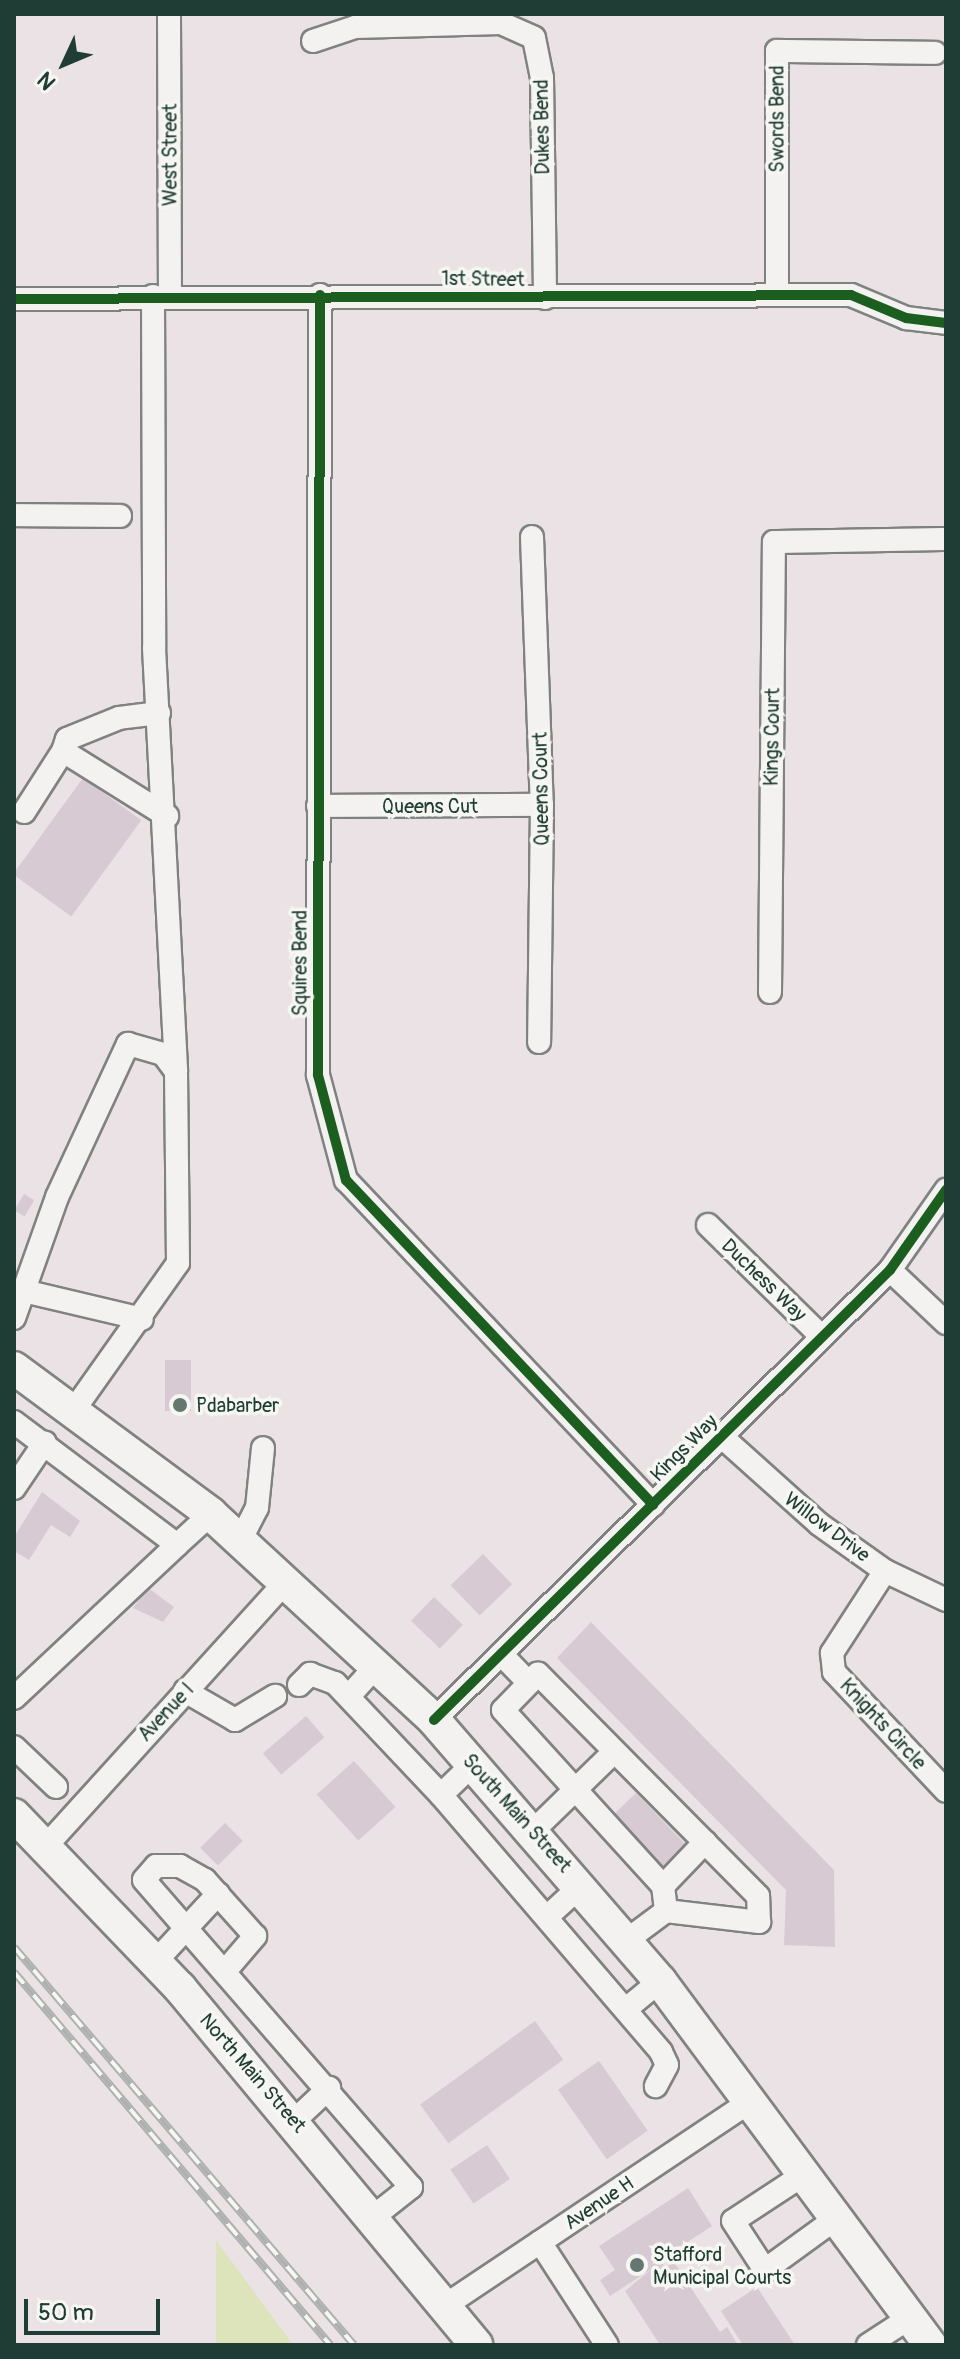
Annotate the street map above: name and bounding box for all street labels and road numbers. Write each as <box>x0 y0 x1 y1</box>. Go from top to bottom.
street label: Swords Bend <box>765 65 789 173</box>
street label: Dukes Bend <box>529 79 555 175</box>
street label: West Street <box>158 104 182 206</box>
street label: 1st Street <box>441 266 525 292</box>
street label: Kings Court <box>759 688 785 786</box>
street label: Queens Court <box>528 732 554 846</box>
street label: Queens Cut <box>382 794 478 818</box>
street label: Squires Bend <box>288 910 312 1016</box>
street label: Duchess Way <box>717 1234 811 1326</box>
street label: Kings Way <box>645 1409 723 1487</box>
street label: Willow Drive <box>779 1487 875 1567</box>
street label: Knights Circle <box>835 1673 931 1775</box>
street label: Avenue I <box>133 1678 199 1746</box>
street label: South Main Street <box>457 1749 577 1877</box>
street label: North Main Street <box>195 2008 311 2138</box>
street label: Avenue H <box>560 2171 638 2235</box>

